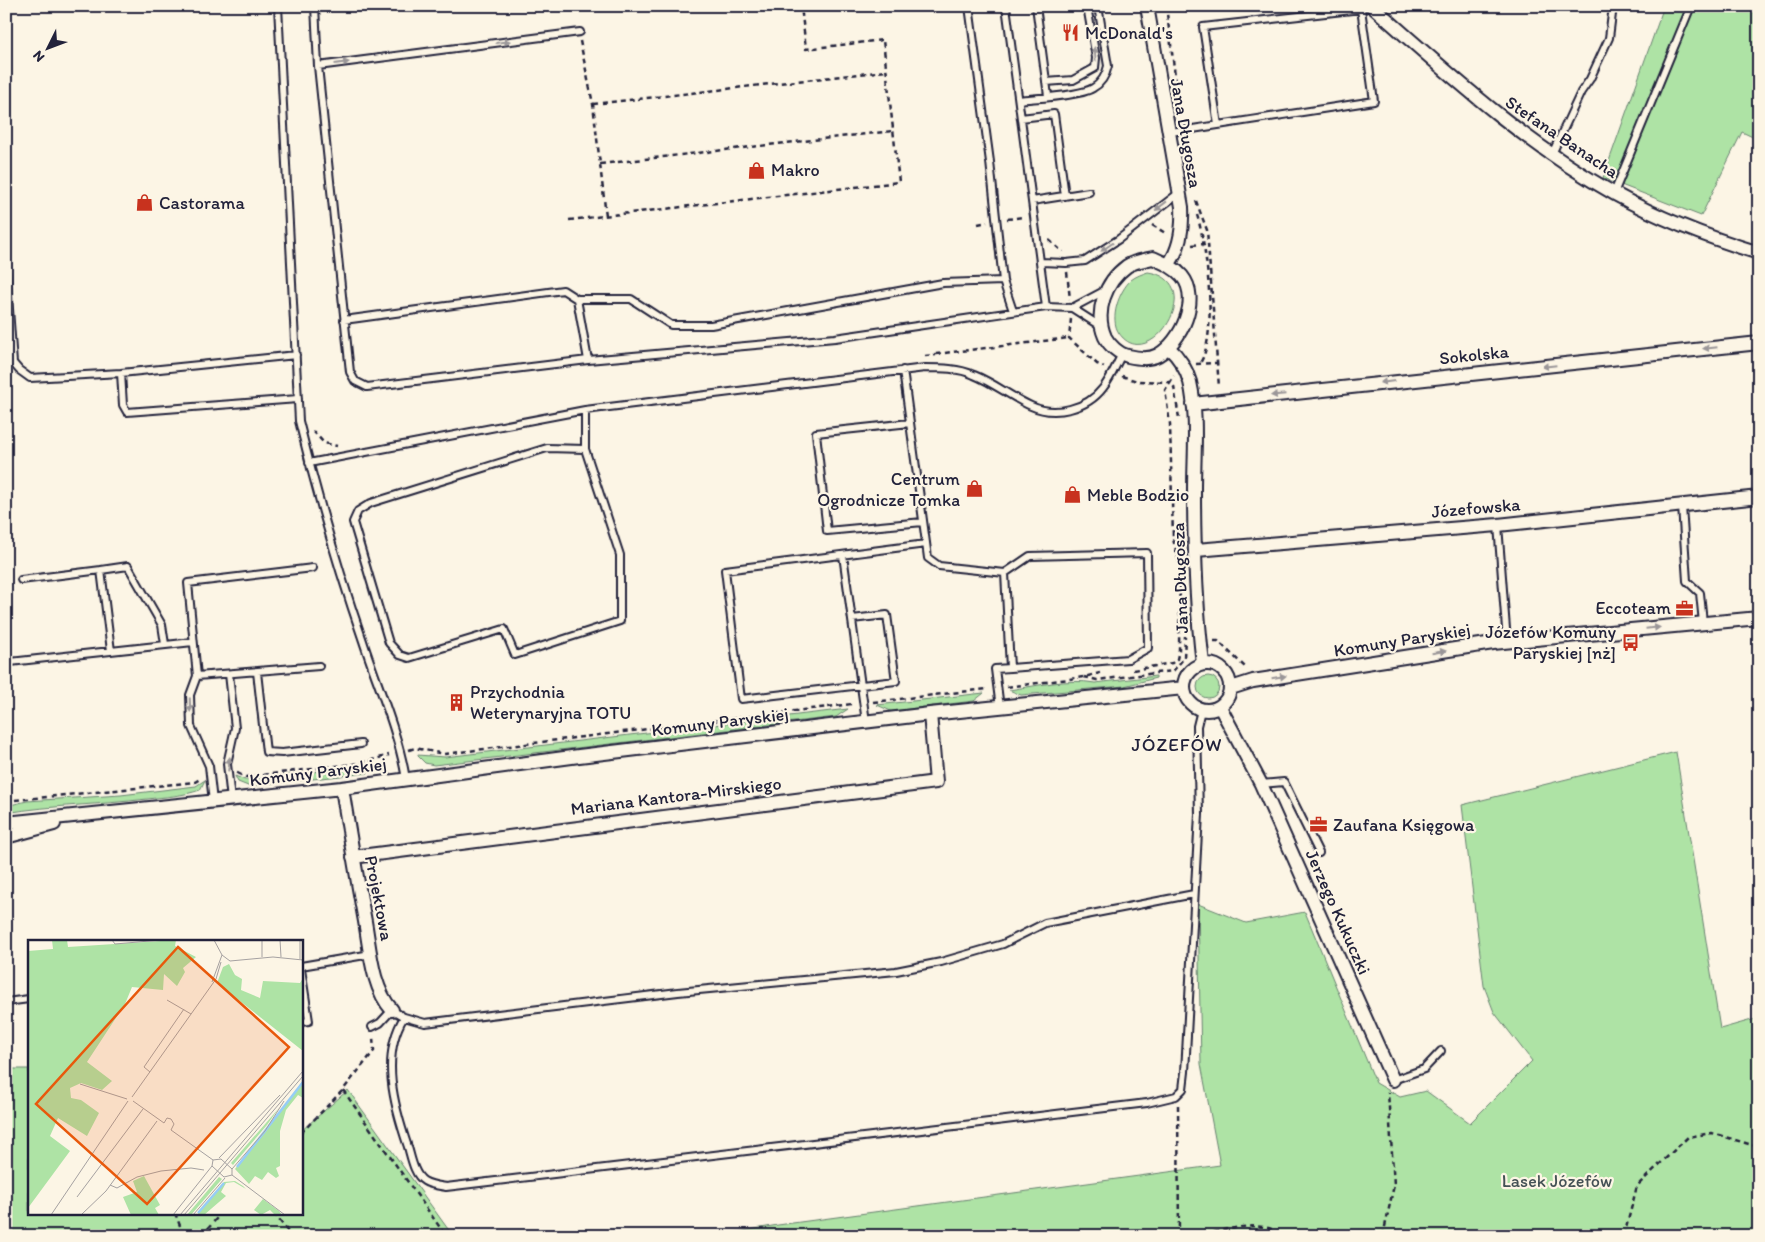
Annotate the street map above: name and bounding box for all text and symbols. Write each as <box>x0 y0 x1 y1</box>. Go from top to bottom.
north arrow <box>22 22 72 72</box>
place label: McDonald's <box>1085 22 1173 44</box>
restaurant icon: McDonald's <box>1061 23 1081 43</box>
one-way arrow <box>496 38 512 46</box>
one-way arrow <box>1090 45 1098 61</box>
text: N <box>29 47 48 66</box>
one-way arrow <box>335 59 351 67</box>
street label: Jana Długosza <box>1166 76 1207 190</box>
street label: Stefana Banacha <box>1501 91 1623 183</box>
place label: Makro <box>771 159 820 181</box>
shop icon: Makro <box>747 160 767 180</box>
place label: Castorama <box>159 192 245 214</box>
shop icon: Castorama <box>135 193 155 213</box>
one-way arrow <box>1155 201 1168 212</box>
one-way arrow <box>1100 242 1114 252</box>
street label: Sokolska <box>1438 340 1510 370</box>
one-way arrow <box>1702 344 1718 352</box>
one-way arrow <box>1540 362 1556 370</box>
one-way arrow <box>1379 379 1395 387</box>
one-way arrow <box>1270 391 1286 399</box>
place label: Centrum Ogrodnicze Tomka <box>817 468 960 511</box>
shop icon: Centrum Ogrodnicze Tomka <box>964 479 984 499</box>
place label: Meble Bodzio <box>1087 484 1189 506</box>
shop icon: Meble Bodzio <box>1063 485 1083 505</box>
street label: Józefowska <box>1431 493 1522 523</box>
street label: Jana Długosza <box>1167 522 1193 634</box>
place label: Eccoteam <box>1595 597 1671 619</box>
office icon: Eccoteam <box>1675 598 1695 618</box>
street label: Komuny Paryskiej <box>1332 618 1472 662</box>
place label: Józefów Komuny Paryskiej [nż] <box>1485 621 1616 664</box>
one-way arrow <box>1645 624 1661 632</box>
bus stop icon: Józefów Komuny Paryskiej [nż] <box>1620 632 1640 652</box>
one-way arrow <box>1431 648 1447 656</box>
one-way arrow <box>1271 673 1287 681</box>
place label: Przychodnia Weterynaryjna TOTU <box>470 681 631 724</box>
building icon: Przychodnia Weterynaryjna TOTU <box>446 692 466 712</box>
one-way arrow <box>186 697 194 713</box>
street label: Komuny Paryskiej <box>650 703 790 741</box>
district label: JÓZEFÓW <box>1132 733 1222 756</box>
street label: Komuny Paryskiej <box>248 753 388 791</box>
one-way arrow <box>225 755 233 771</box>
street label: Mariana Kantora-Mirskiego <box>569 772 783 820</box>
place label: Zaufana Księgowa <box>1333 814 1475 836</box>
office icon: Zaufana Księgowa <box>1309 815 1329 835</box>
street label: Jerzego Kukuczki <box>1301 846 1375 978</box>
street label: Projektowa <box>360 853 398 943</box>
inset map <box>28 940 302 1214</box>
park label: Lasek Józefów <box>1502 1170 1612 1192</box>

